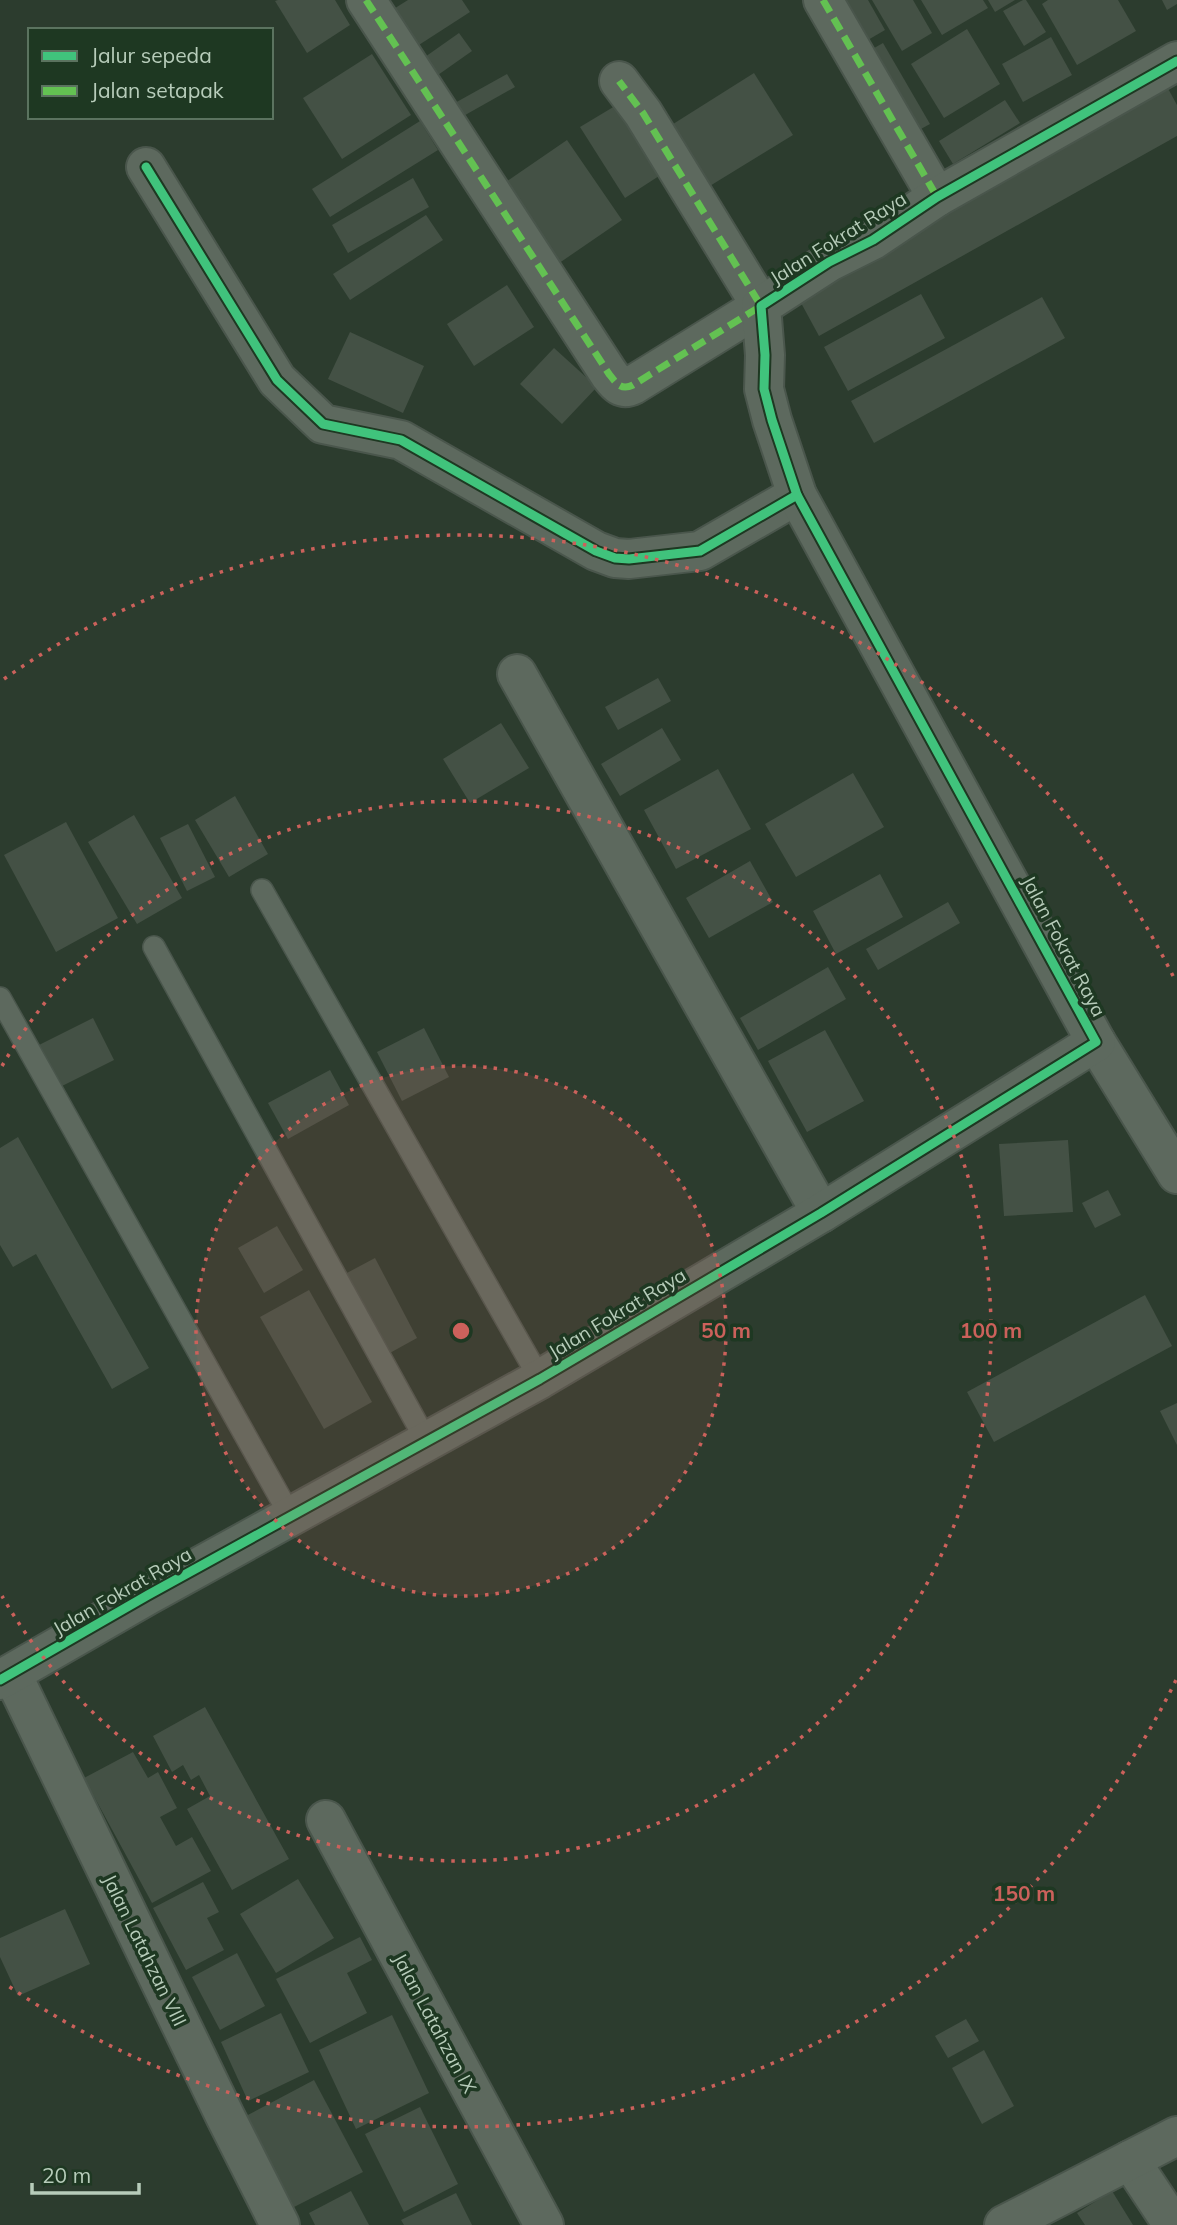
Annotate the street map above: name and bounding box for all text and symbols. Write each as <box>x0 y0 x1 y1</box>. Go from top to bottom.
legend <box>28 28 273 119</box>
text: Jalur sepeda <box>91 42 212 68</box>
text: Jalan setapak <box>91 77 224 103</box>
street label: Jalan Fokrat Raya <box>765 186 911 290</box>
street label: Jalan Fokrat Raya <box>1017 871 1111 1021</box>
street label: Jalan Fokrat Raya <box>544 1263 690 1363</box>
text: 50 m <box>701 1317 751 1343</box>
text: 100 m <box>960 1317 1022 1343</box>
centre of rings <box>449 1319 473 1343</box>
street label: Jalan Fokrat Raya <box>48 1542 196 1640</box>
street label: Jalan Latahzan VIII <box>98 1870 192 2030</box>
text: 150 m <box>993 1880 1055 1906</box>
street label: Jalan Latahzan IX <box>388 1949 482 2098</box>
scale bar <box>32 2152 138 2196</box>
text: 20 m <box>42 2162 91 2188</box>

